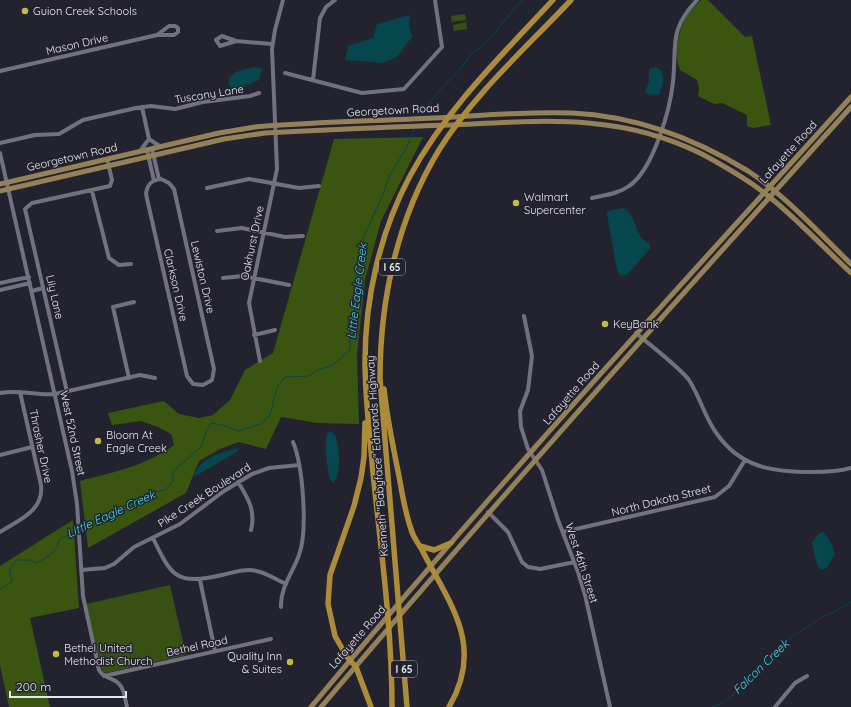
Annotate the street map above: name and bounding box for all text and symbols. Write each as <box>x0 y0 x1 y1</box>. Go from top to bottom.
place label: Guion Creek Schools <box>33 4 137 18</box>
marker: Guion Creek Schools <box>20 6 30 16</box>
street label: Mason Drive <box>45 30 109 58</box>
street label: Tuscany Lane <box>173 82 245 106</box>
street label: Georgetown Road <box>346 101 440 119</box>
street label: Lafayette Road <box>756 118 820 186</box>
street label: Georgetown Road <box>25 140 119 174</box>
place label: Walmart Supercenter <box>524 190 586 217</box>
marker: Walmart Supercenter <box>511 198 521 208</box>
street label: Oakhurst Drive <box>237 204 267 282</box>
street label: Lewiston Drive <box>188 239 218 315</box>
water label: Little Eagle Creek <box>343 241 370 340</box>
street label: Clarkson Drive <box>161 247 191 323</box>
road number: I 65 <box>379 259 405 275</box>
street label: Lily Lane <box>43 274 67 320</box>
place label: KeyBank <box>613 317 659 331</box>
marker: KeyBank <box>600 319 610 329</box>
street label: Kenneth "Babyface" Edmonds Highway <box>363 355 391 557</box>
street label: Lafayette Road <box>540 358 602 428</box>
street label: West 52nd Street <box>57 389 89 477</box>
street label: Thrasher Drive <box>26 408 56 484</box>
place label: Bloom At Eagle Creek <box>106 428 167 455</box>
marker: Bloom At Eagle Creek <box>93 436 103 446</box>
street label: Pike Creek Boulevard <box>155 460 253 530</box>
street label: North Dakota Street <box>610 481 713 519</box>
water label: Little Eagle Creek <box>64 486 159 541</box>
street label: West 46th Street <box>562 521 602 605</box>
street label: Lafayette Road <box>326 602 388 672</box>
street label: Bethel Road <box>165 633 229 659</box>
water label: Falcon Creek <box>729 635 793 697</box>
place label: Bethel United Methodist Church <box>64 641 152 668</box>
marker: Bethel United Methodist Church <box>51 649 61 659</box>
place label: Quality Inn & Suites <box>227 649 282 676</box>
marker: Quality Inn & Suites <box>285 657 295 667</box>
road number: I 65 <box>391 661 417 677</box>
scale bar <box>10 673 126 699</box>
text: 200 m <box>16 679 51 694</box>

